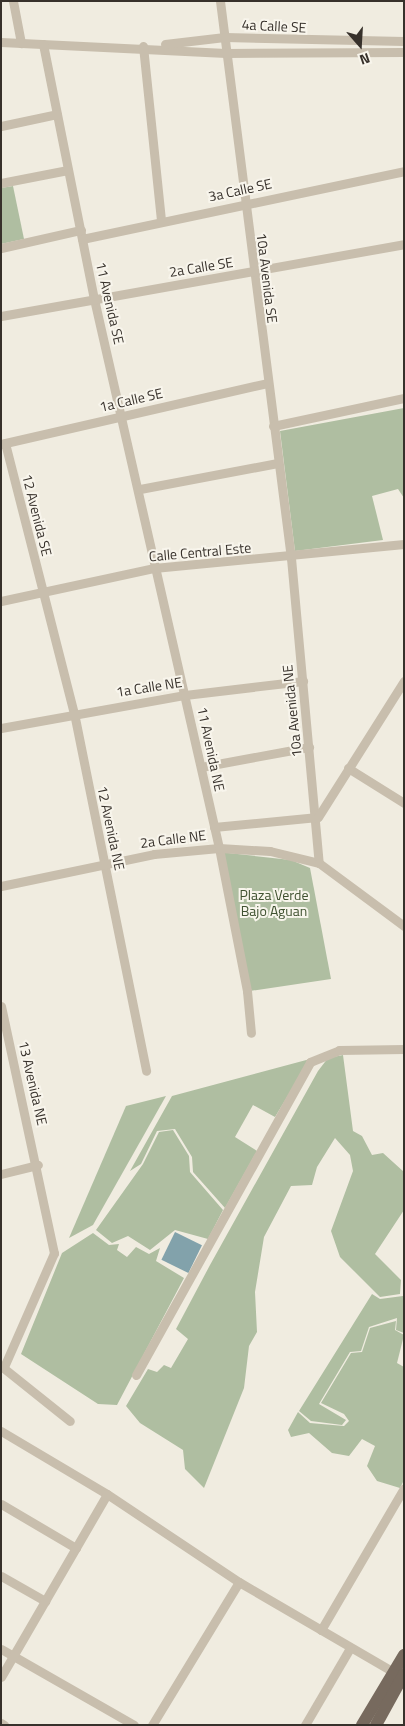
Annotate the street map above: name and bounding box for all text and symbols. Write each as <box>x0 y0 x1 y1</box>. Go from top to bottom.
street label: 4a Calle SE <box>241 16 307 36</box>
north arrow <box>335 20 385 70</box>
text: N <box>357 48 373 71</box>
street label: 3a Calle SE <box>207 175 273 205</box>
street label: 10a Avenida SE <box>253 232 281 324</box>
street label: 2a Calle SE <box>168 254 234 280</box>
street label: 11 Avenida SE <box>92 260 128 346</box>
street label: 1a Calle SE <box>98 385 164 415</box>
street label: 12 Avenida SE <box>19 472 55 558</box>
street label: Calle Central Este <box>148 539 252 565</box>
street label: 10a Avenida NE <box>279 664 305 758</box>
street label: 1a Calle NE <box>115 674 183 700</box>
street label: 11 Avenida NE <box>194 705 228 793</box>
street label: 12 Avenida NE <box>94 784 128 872</box>
street label: 2a Calle NE <box>139 827 207 851</box>
park label: Plaza Verde Bajo Aguan <box>240 887 308 920</box>
street label: 13 Avenida NE <box>15 1039 51 1127</box>

